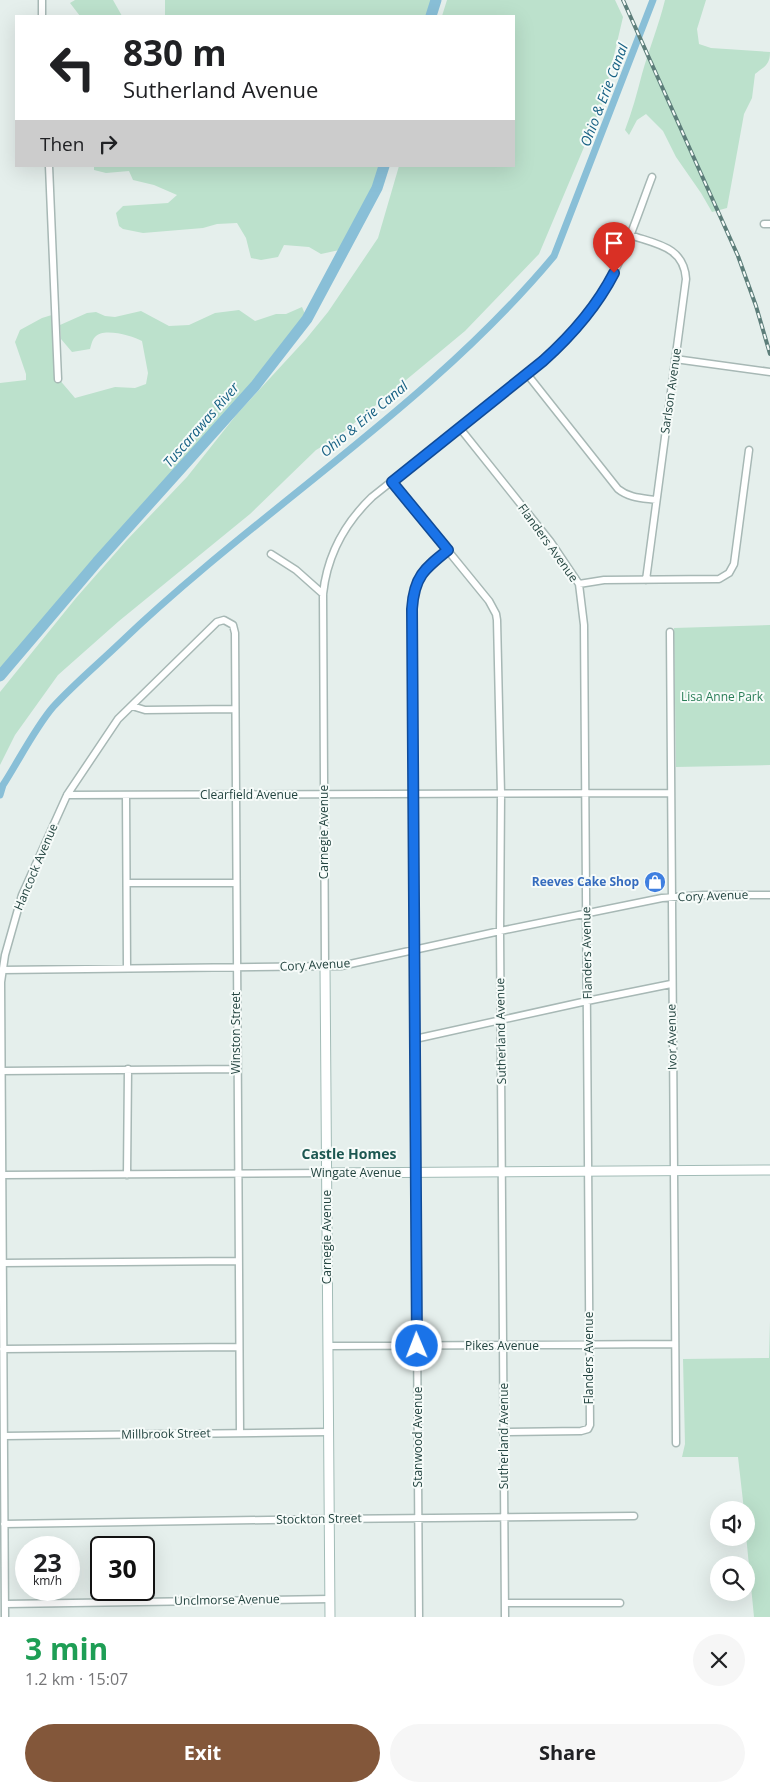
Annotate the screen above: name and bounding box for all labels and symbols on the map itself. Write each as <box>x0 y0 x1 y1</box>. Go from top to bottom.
water label: Ohio & Erie Canal <box>575 40 632 149</box>
pin <box>593 222 635 273</box>
street label: Sarlson Avenue <box>656 347 685 435</box>
water label: Ohio & Erie Canal <box>316 376 412 461</box>
water label: Tuscarawas River <box>158 378 243 471</box>
street label: Flanders Avenue <box>514 500 583 585</box>
park label: Lisa Anne Park <box>681 688 764 705</box>
street label: Carnegie Avenue <box>315 785 332 879</box>
street label: Clearfield Avenue <box>200 786 298 803</box>
street label: Hancock Avenue <box>10 821 62 913</box>
shop icon: Reeves Cake Shop <box>643 870 667 894</box>
place label: Reeves Cake Shop <box>532 873 639 890</box>
street label: Cory Avenue <box>677 886 749 905</box>
street label: Flanders Avenue <box>577 906 596 1000</box>
street label: Cory Avenue <box>279 954 351 975</box>
street label: Sutherland Avenue <box>491 977 510 1084</box>
street label: Winston Street <box>227 992 244 1074</box>
street label: Ivor Avenue <box>662 1003 681 1070</box>
district label: Castle Homes <box>302 1144 397 1163</box>
street label: Wingate Avenue <box>311 1164 402 1181</box>
street label: Carnegie Avenue <box>318 1190 335 1284</box>
street label: Flanders Avenue <box>580 1311 597 1404</box>
position arrow <box>390 1319 442 1371</box>
street label: Pikes Avenue <box>465 1337 539 1354</box>
street label: Sutherland Avenue <box>495 1382 512 1489</box>
street label: Stanwood Avenue <box>409 1386 426 1487</box>
street label: Millbrook Street <box>121 1424 211 1443</box>
street label: Stockton Street <box>276 1509 362 1528</box>
speed limit sign: 30 <box>90 1536 155 1601</box>
street label: Unclmorse Avenue <box>174 1590 280 1609</box>

